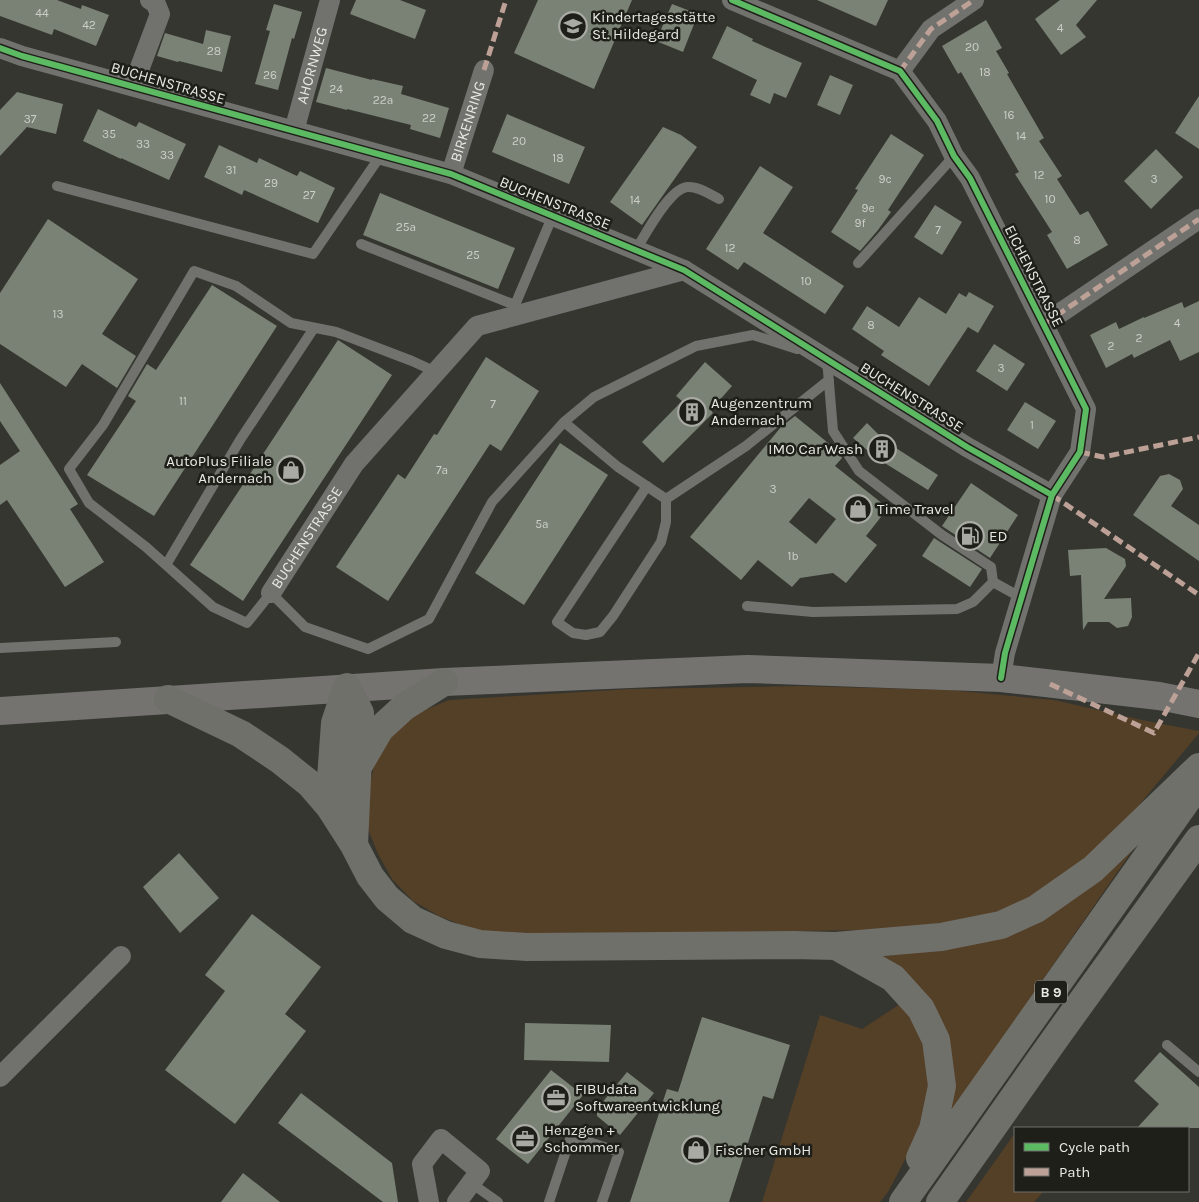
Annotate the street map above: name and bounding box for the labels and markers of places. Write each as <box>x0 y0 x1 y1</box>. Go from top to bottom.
place label: Kindertagesstätte St. Hildegard <box>592 8 715 43</box>
school or university icon: Kindertagesstätte St. Hildegard <box>558 11 588 41</box>
place label: Augenzentrum Andernach <box>711 394 812 429</box>
building icon: Augenzentrum Andernach <box>677 397 707 427</box>
building icon: IMO Car Wash <box>867 434 897 464</box>
place label: IMO Car Wash <box>768 440 863 458</box>
place label: AutoPlus Filiale Andernach <box>166 452 272 487</box>
shop icon: AutoPlus Filiale Andernach <box>276 455 306 485</box>
shop icon: Time Travel <box>843 494 873 524</box>
place label: Time Travel <box>877 500 954 518</box>
fuel station icon: ED <box>955 521 985 551</box>
place label: ED <box>989 527 1007 545</box>
place label: FIBUdata Softwareentwicklung <box>575 1080 721 1115</box>
office icon: FIBUdata Softwareentwicklung <box>541 1083 571 1113</box>
place label: Henzgen + Schommer <box>544 1121 620 1156</box>
office icon: Henzgen + Schommer <box>510 1124 540 1154</box>
shop icon: Fischer GmbH <box>681 1135 711 1165</box>
place label: Fischer GmbH <box>715 1141 811 1159</box>

